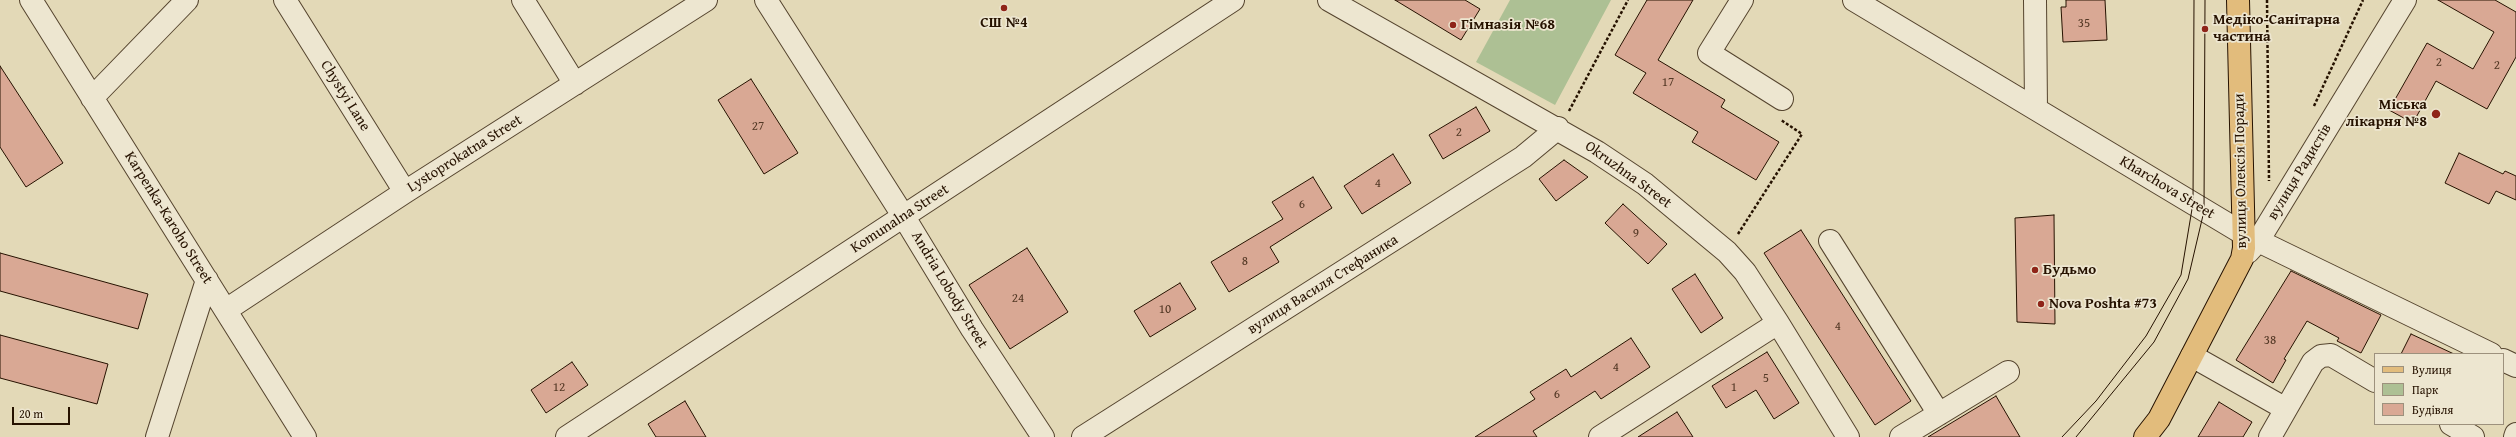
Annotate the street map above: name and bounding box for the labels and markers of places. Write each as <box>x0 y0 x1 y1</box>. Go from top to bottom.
marker: СШ №4 <box>999 3 1009 13</box>
place label: Медіко-Санітарна частина <box>2213 11 2340 46</box>
place label: СШ №4 <box>980 14 1028 32</box>
place label: Гімназія №68 <box>1461 16 1555 34</box>
marker: Гімназія №68 <box>1448 20 1458 30</box>
marker: Медіко-Санітарна частина <box>2200 24 2210 34</box>
place label: Міська лікарня №8 <box>2346 96 2427 131</box>
marker: Міська лікарня №8 <box>2430 108 2442 120</box>
place label: Будьмо <box>2043 261 2096 279</box>
marker: Будьмо <box>2030 265 2040 275</box>
place label: Nova Poshta #73 <box>2049 295 2157 313</box>
marker: Nova Poshta #73 <box>2036 299 2046 309</box>

